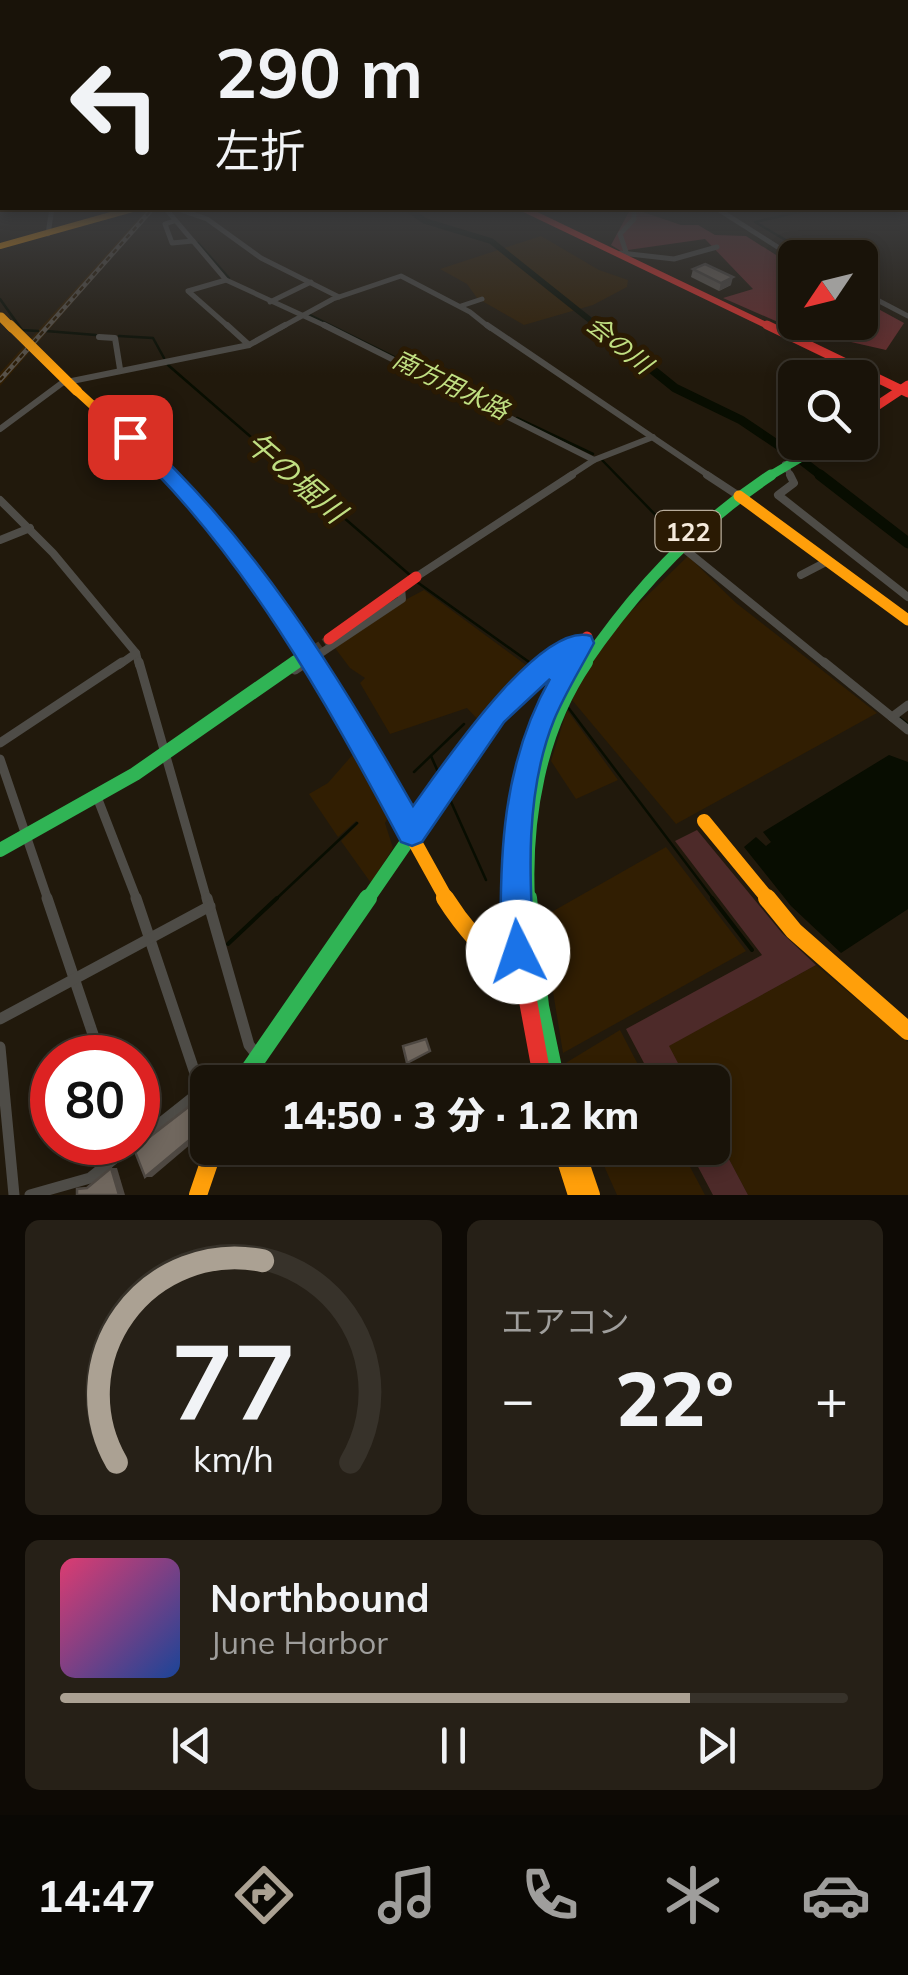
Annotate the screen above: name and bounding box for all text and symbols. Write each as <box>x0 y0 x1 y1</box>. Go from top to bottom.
text: 290 m <box>215 28 423 116</box>
icon: left <box>50 40 180 170</box>
text: 左折 <box>215 122 305 178</box>
north arrow <box>778 240 878 340</box>
map controls <box>778 240 878 460</box>
water label: 会の川 <box>581 308 661 382</box>
water label: 南方用水路 <box>388 343 516 426</box>
button: search <box>778 360 878 460</box>
pin <box>88 395 173 480</box>
icon: arrive <box>103 410 158 465</box>
water label: 午の堀川 <box>238 423 356 533</box>
road number: 122 <box>656 511 720 551</box>
position arrow <box>466 900 570 1004</box>
speed limit sign: 80 <box>30 1035 160 1165</box>
text: 14:50 · 3 分 · 1.2 km <box>281 1091 639 1139</box>
text: エアコン <box>502 1301 630 1341</box>
text: 77 <box>171 1315 296 1446</box>
text: 22° <box>615 1351 734 1445</box>
text: − <box>502 1364 535 1433</box>
text: + <box>815 1364 848 1433</box>
text: km/h <box>193 1436 274 1481</box>
text: Northbound <box>210 1574 430 1622</box>
text: June Harbor <box>210 1622 388 1662</box>
icon: previous <box>164 1718 219 1773</box>
icon: pause <box>426 1718 481 1773</box>
icon: next <box>689 1718 744 1773</box>
icon: directions <box>229 1860 299 1930</box>
icon: music <box>372 1860 442 1930</box>
icon: phone <box>515 1860 585 1930</box>
icon: climate <box>658 1860 728 1930</box>
icon: car <box>801 1860 871 1930</box>
text: 14:47 <box>37 1867 156 1923</box>

